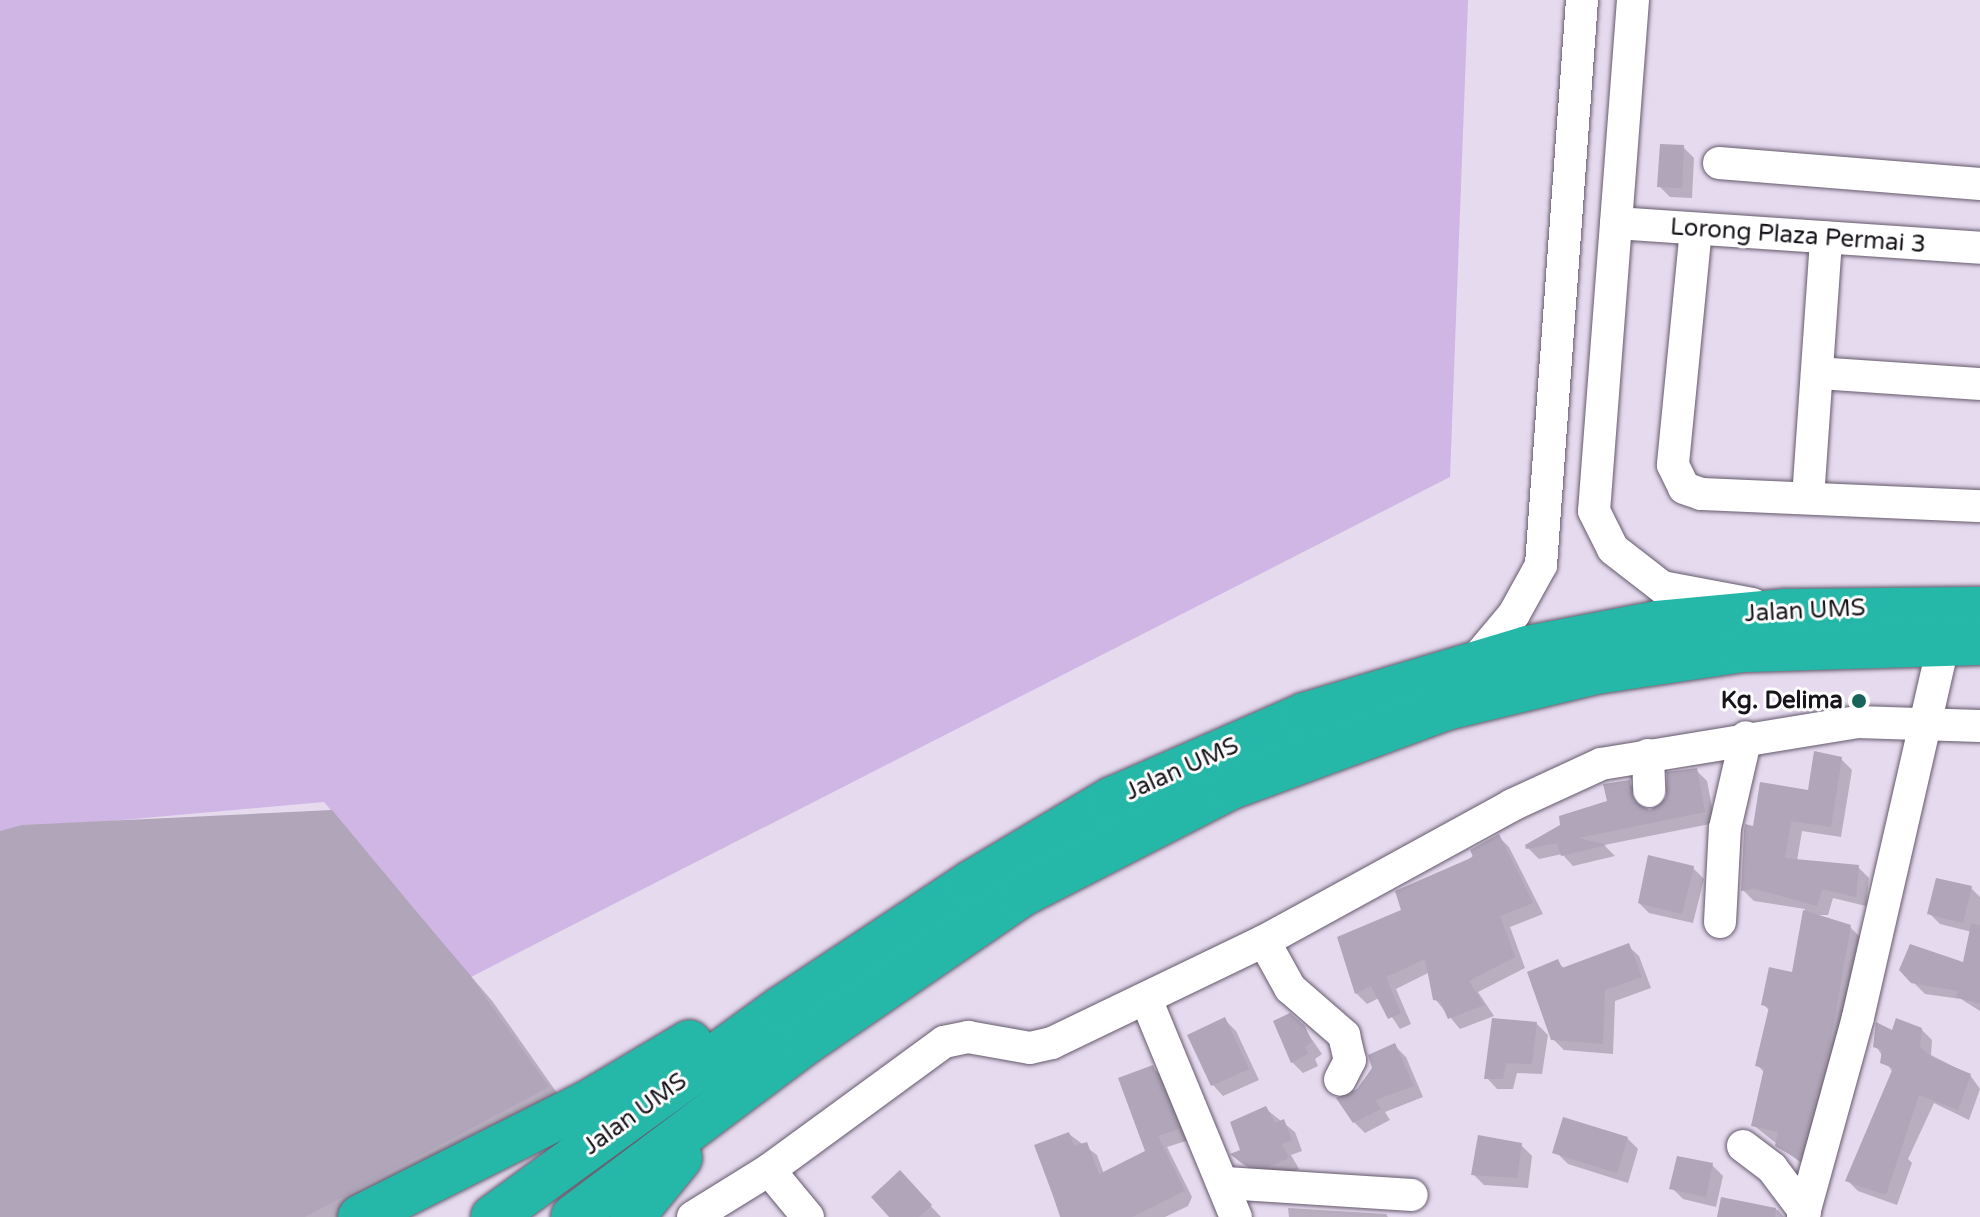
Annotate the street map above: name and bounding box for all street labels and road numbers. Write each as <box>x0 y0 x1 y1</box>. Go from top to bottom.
street label: Lorong Plaza Permai 3 <box>1669 213 1927 259</box>
street label: Jalan UMS <box>1744 593 1866 629</box>
street label: Jalan UMS <box>1121 731 1243 807</box>
street label: Jalan UMS <box>578 1067 692 1161</box>

